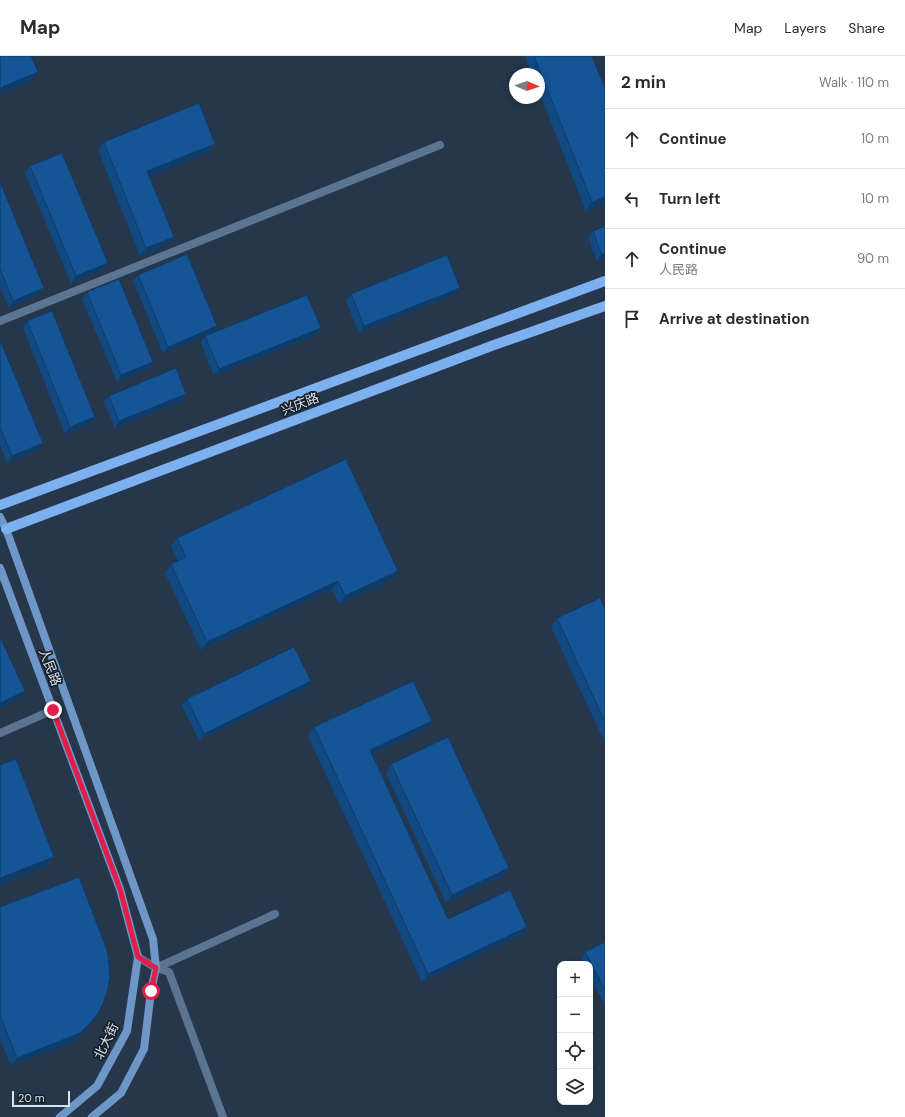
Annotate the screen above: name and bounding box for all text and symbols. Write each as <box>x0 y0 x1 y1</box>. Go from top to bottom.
text: Map <box>20 15 60 40</box>
text: Map <box>734 19 762 37</box>
text: Layers <box>784 19 826 37</box>
text: Share <box>848 19 885 37</box>
north arrow <box>509 68 545 104</box>
text: 2 min <box>621 71 666 93</box>
text: Walk · 110 m <box>819 74 889 91</box>
icon: ahead <box>621 128 643 150</box>
text: Continue <box>659 129 727 149</box>
text: 10 m <box>861 130 889 147</box>
icon: left <box>621 188 643 210</box>
text: Turn left <box>659 189 720 209</box>
text: 10 m <box>861 190 889 207</box>
text: Continue <box>659 239 727 259</box>
icon: ahead <box>621 248 643 270</box>
text: 90 m <box>857 250 889 267</box>
text: 人民路 <box>659 261 698 278</box>
icon: arrive <box>621 308 643 330</box>
text: Arrive at destination <box>659 309 810 329</box>
street label: 兴庆路 <box>279 389 321 419</box>
street label: 人民路 <box>35 646 65 688</box>
route end <box>44 701 62 719</box>
map controls <box>557 961 593 1105</box>
button: + <box>557 961 593 997</box>
route start <box>142 982 160 1000</box>
button: − <box>557 997 593 1033</box>
street label: 北大街 <box>90 1020 122 1062</box>
button: locate <box>557 1033 593 1069</box>
button: layers <box>557 1069 593 1105</box>
scale bar <box>12 1089 70 1108</box>
text: 20 m <box>18 1091 44 1105</box>

